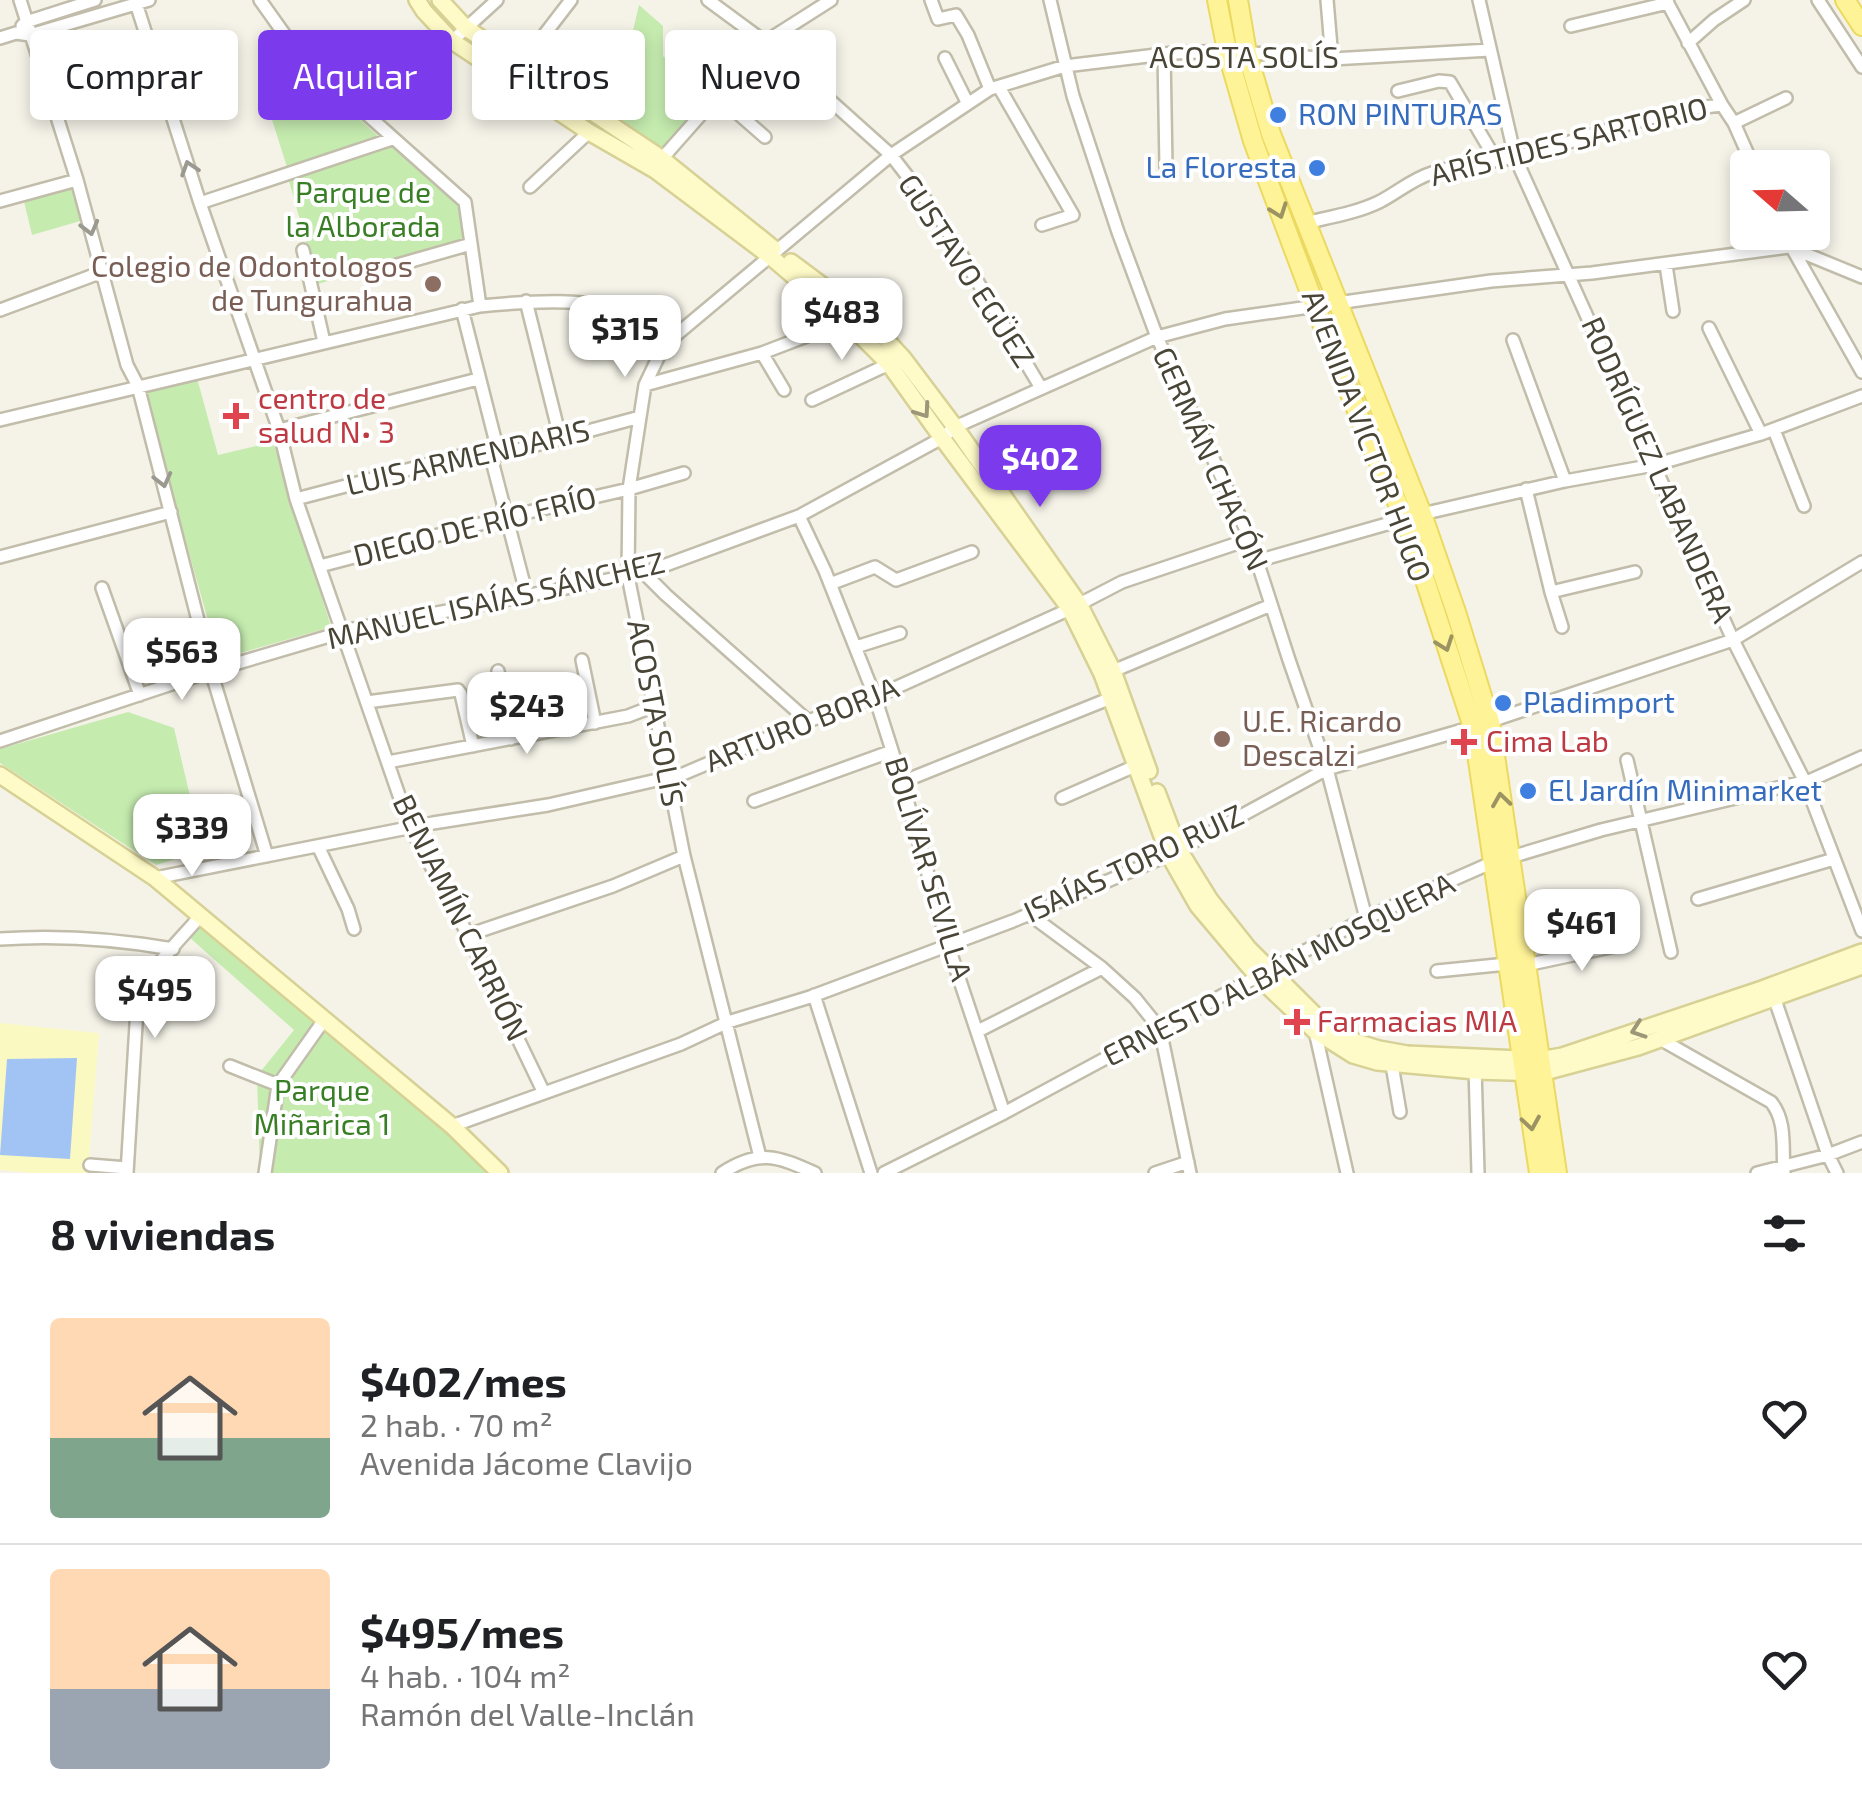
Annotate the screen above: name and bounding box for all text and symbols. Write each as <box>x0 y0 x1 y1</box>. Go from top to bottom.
chip: Comprar <box>30 30 238 120</box>
chip: Alquilar <box>258 30 452 120</box>
chip: Filtros <box>472 30 645 120</box>
chip: Nuevo <box>665 30 836 120</box>
street label: ACOSTA SOLÍS <box>1149 38 1339 74</box>
street label: ARÍSTIDES SARTORIO <box>1426 88 1711 192</box>
place label: RON PINTURAS <box>1298 95 1503 131</box>
marker: RON PINTURAS <box>1267 104 1289 126</box>
place label: La Floresta <box>1145 148 1297 184</box>
north arrow <box>1730 150 1830 250</box>
map controls <box>1730 150 1830 250</box>
marker: La Floresta <box>1306 157 1328 179</box>
one-way arrow <box>180 161 200 178</box>
street label: GUSTAVO EGÜEZ <box>892 167 1044 373</box>
park label: Parque de la Alborada <box>285 173 441 243</box>
one-way arrow <box>1267 201 1288 218</box>
one-way arrow <box>79 219 100 237</box>
place label: Colegio de Odontologos de Tungurahua <box>91 247 413 317</box>
marker: Colegio de Odontologos de Tungurahua <box>422 273 444 295</box>
pin: $483 <box>783 278 901 363</box>
street label: AVENIDA VICTOR HUGO <box>1296 284 1440 586</box>
text: $483 <box>803 291 881 329</box>
pin: $315 <box>566 295 684 380</box>
text: $315 <box>591 308 659 346</box>
street label: RODRÍGUEZ LABANDERA <box>1575 311 1743 628</box>
street label: GERMÁN CHACÓN <box>1146 341 1277 575</box>
place label: centro de salud N• 3 <box>258 379 395 449</box>
one-way arrow <box>911 400 929 419</box>
marker: centro de salud N• 3 <box>223 403 249 429</box>
street label: LUIS ARMENDARIS <box>342 411 593 502</box>
pin: $402 <box>981 425 1099 510</box>
text: $402 <box>1001 438 1079 476</box>
one-way arrow <box>151 471 172 488</box>
street label: DIEGO DE RÍO FRÍO <box>349 477 600 573</box>
street label: MANUEL ISAÍAS SÁNCHEZ <box>323 543 668 655</box>
street label: ACOSTA SOLÍS <box>621 616 693 809</box>
pin: $563 <box>123 618 241 703</box>
text: $563 <box>145 631 219 669</box>
one-way arrow <box>1433 635 1454 652</box>
street label: ARTURO BORJA <box>699 668 904 778</box>
pin: $243 <box>468 672 586 757</box>
place label: Pladimport <box>1523 683 1675 719</box>
text: $243 <box>489 685 565 723</box>
marker: Pladimport <box>1492 692 1514 714</box>
place label: U.E. Ricardo Descalzi <box>1242 702 1402 772</box>
place label: Cima Lab <box>1486 722 1609 758</box>
marker: U.E. Ricardo Descalzi <box>1211 728 1233 750</box>
marker: Cima Lab <box>1451 729 1477 755</box>
street label: BOLÍVAR SEVILLA <box>879 752 981 985</box>
place label: El Jardín Minimarket <box>1548 771 1822 807</box>
marker: El Jardín Minimarket <box>1517 780 1539 802</box>
street label: BENJAMÍN CARRIÓN <box>387 788 537 1046</box>
one-way arrow <box>1491 791 1512 808</box>
pin: $339 <box>133 794 251 879</box>
street label: ISAÍAS TORO RUIZ <box>1018 795 1249 929</box>
text: $339 <box>155 807 229 845</box>
street label: ERNESTO ALBÁN MOSQUERA <box>1096 864 1460 1073</box>
pin: $461 <box>1523 889 1641 974</box>
text: $461 <box>1546 902 1618 940</box>
pin: $495 <box>96 956 214 1041</box>
text: $495 <box>117 969 193 1007</box>
place label: Farmacias MIA <box>1317 1002 1517 1038</box>
marker: Farmacias MIA <box>1286 1011 1308 1033</box>
one-way arrow <box>1630 1019 1647 1039</box>
park label: Parque Miñarica 1 <box>254 1071 390 1141</box>
one-way arrow <box>1520 1114 1541 1131</box>
icon: filters <box>1757 1206 1812 1261</box>
text: 8 viviendas <box>50 1208 275 1258</box>
text: $402/mes <box>360 1355 567 1405</box>
icon: home <box>130 1358 250 1478</box>
icon: heart <box>1757 1391 1812 1446</box>
text: 2 hab. · 70 m² <box>360 1405 553 1443</box>
text: Avenida Jácome Clavijo <box>360 1443 693 1481</box>
text: $495/mes <box>360 1606 564 1656</box>
icon: home <box>130 1609 250 1729</box>
icon: heart <box>1757 1642 1812 1697</box>
text: 4 hab. · 104 m² <box>360 1656 571 1694</box>
text: Ramón del Valle-Inclán <box>360 1694 695 1732</box>

